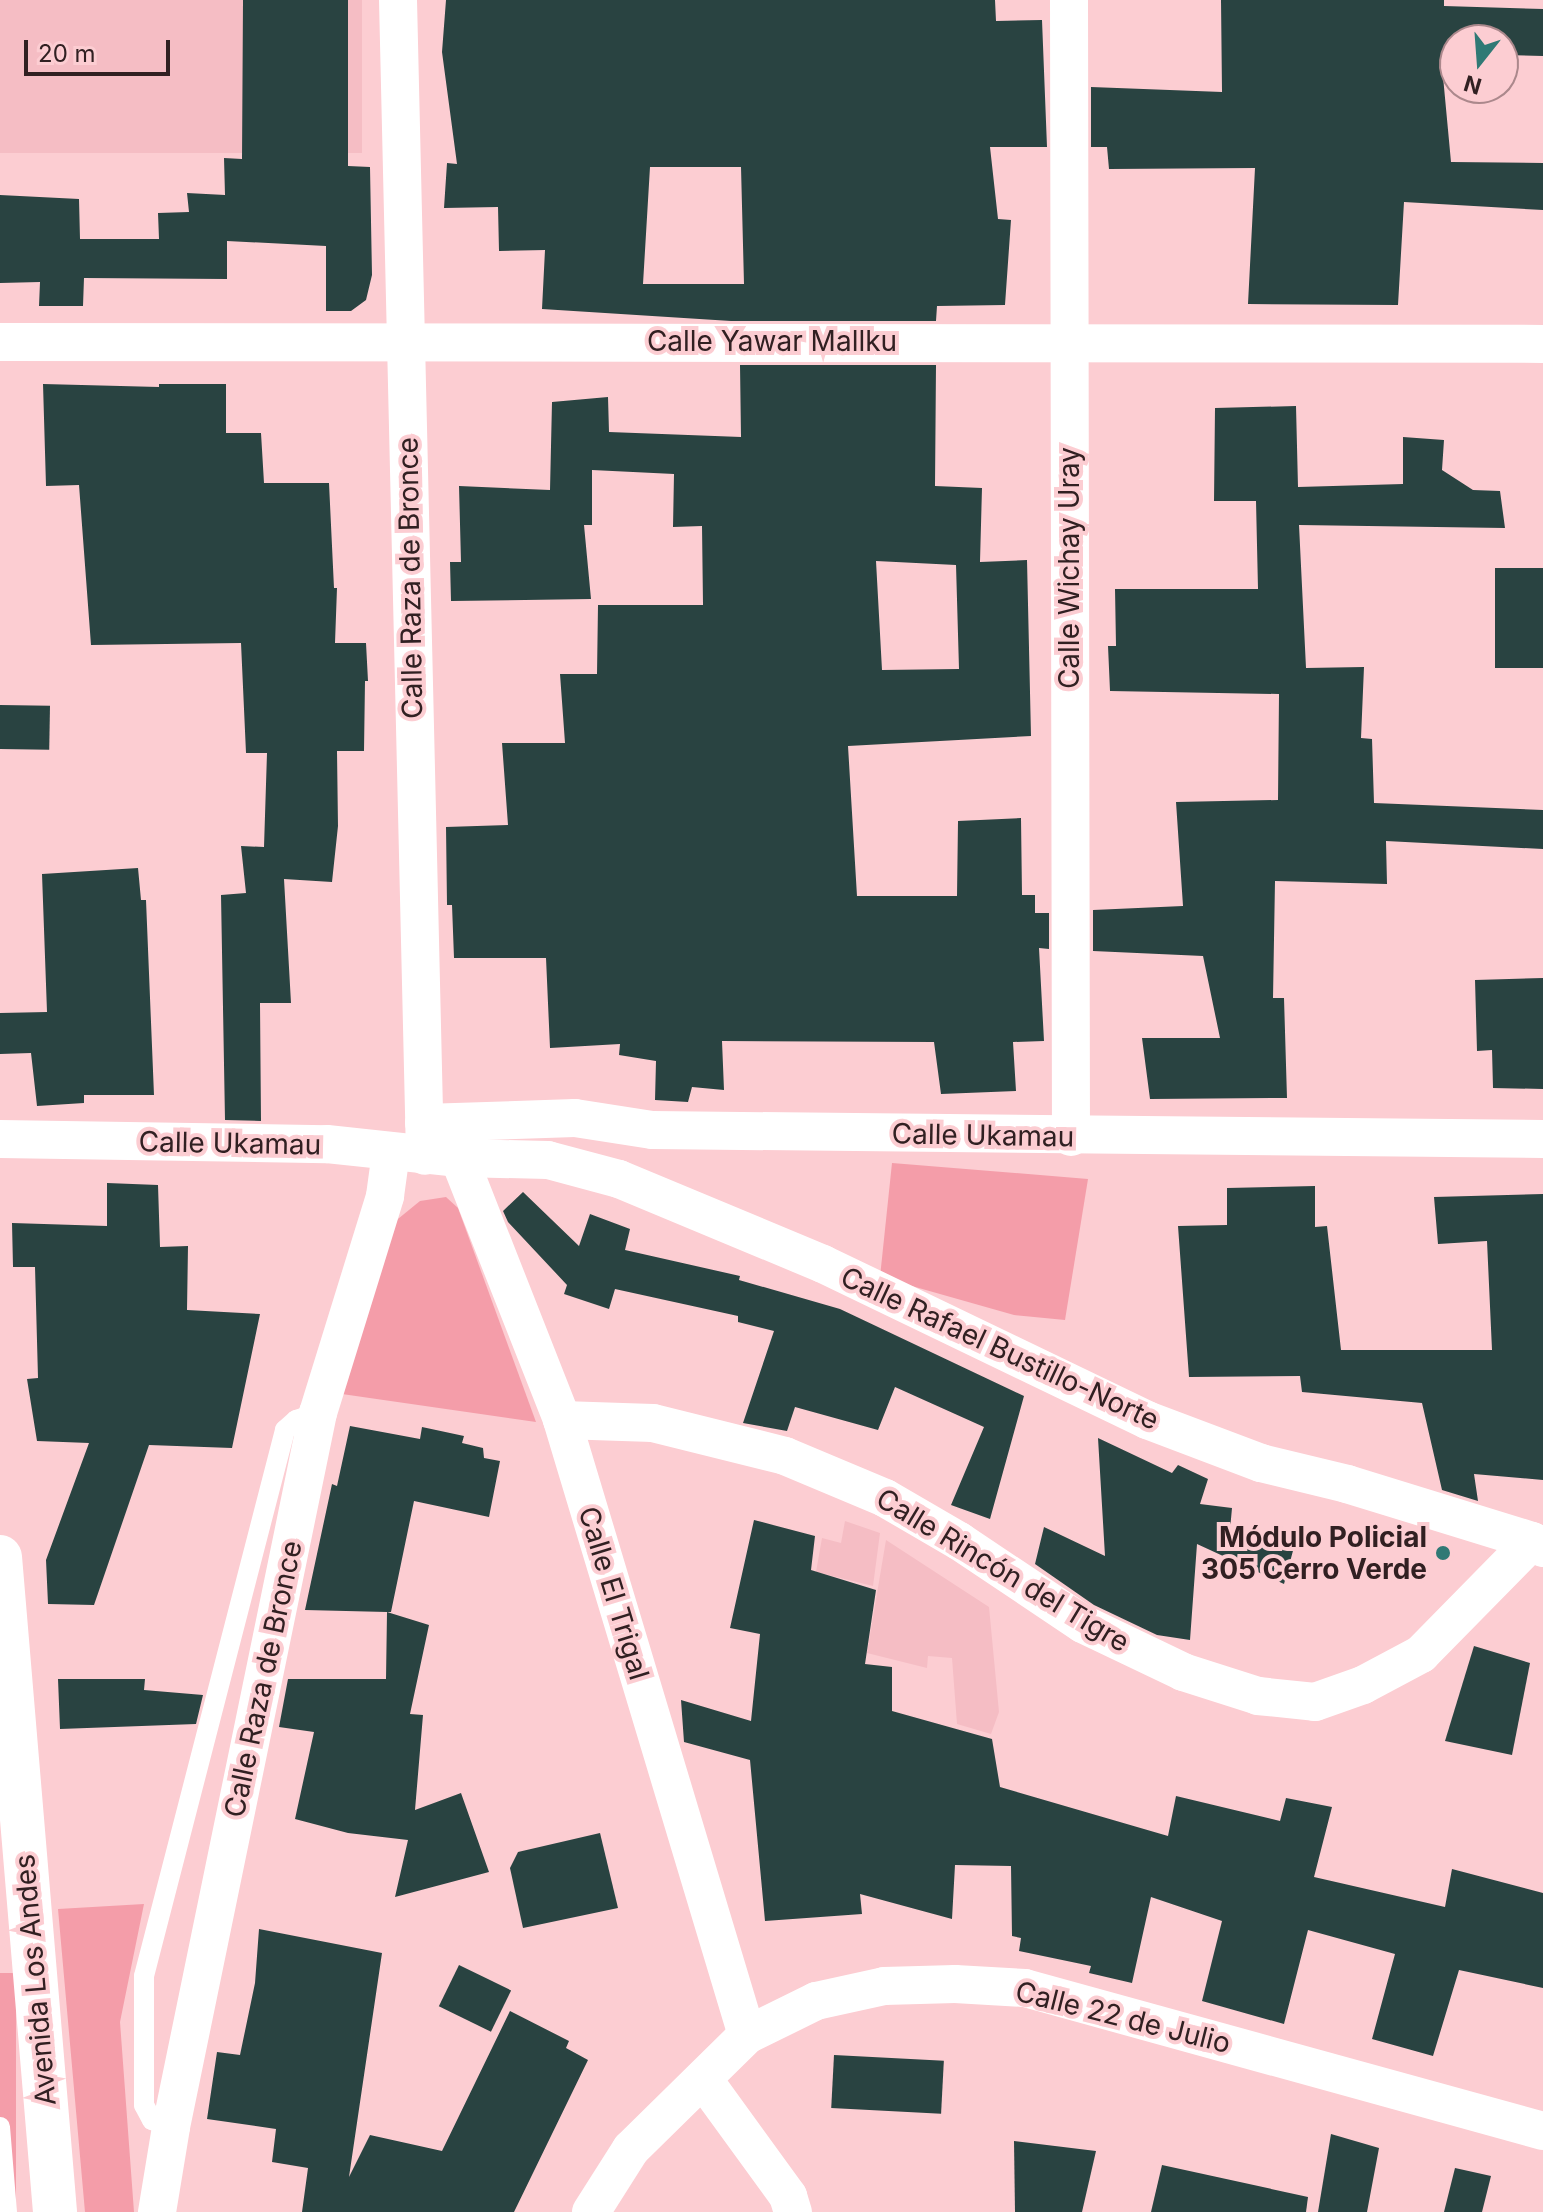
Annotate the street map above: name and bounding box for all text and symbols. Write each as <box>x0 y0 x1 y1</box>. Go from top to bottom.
scale bar <box>28 24 174 74</box>
north arrow <box>1439 24 1519 104</box>
text: 20 m <box>38 39 96 68</box>
text: N <box>1461 70 1484 100</box>
street label: Calle Yawar Mallku <box>647 324 897 358</box>
street label: Calle Raza de Bronce <box>391 437 429 719</box>
street label: Calle Wichay Uray <box>1052 447 1086 689</box>
street label: Calle Ukamau <box>891 1117 1075 1153</box>
street label: Calle Ukamau <box>138 1125 322 1161</box>
street label: Calle Rafael Bustillo-Norte <box>836 1259 1164 1437</box>
street label: Calle Rincón del Tigre <box>870 1481 1136 1659</box>
street label: Calle El Trigal <box>572 1502 656 1684</box>
place label: Módulo Policial 305 Cerro Verde <box>1201 1520 1427 1586</box>
street label: Calle Raza de Bronce <box>217 1538 309 1820</box>
marker: Módulo Policial 305 Cerro Verde <box>1434 1544 1452 1562</box>
street label: Avenida Los Andes <box>7 1853 63 2107</box>
street label: Calle 22 de Julio <box>1012 1974 1234 2060</box>

